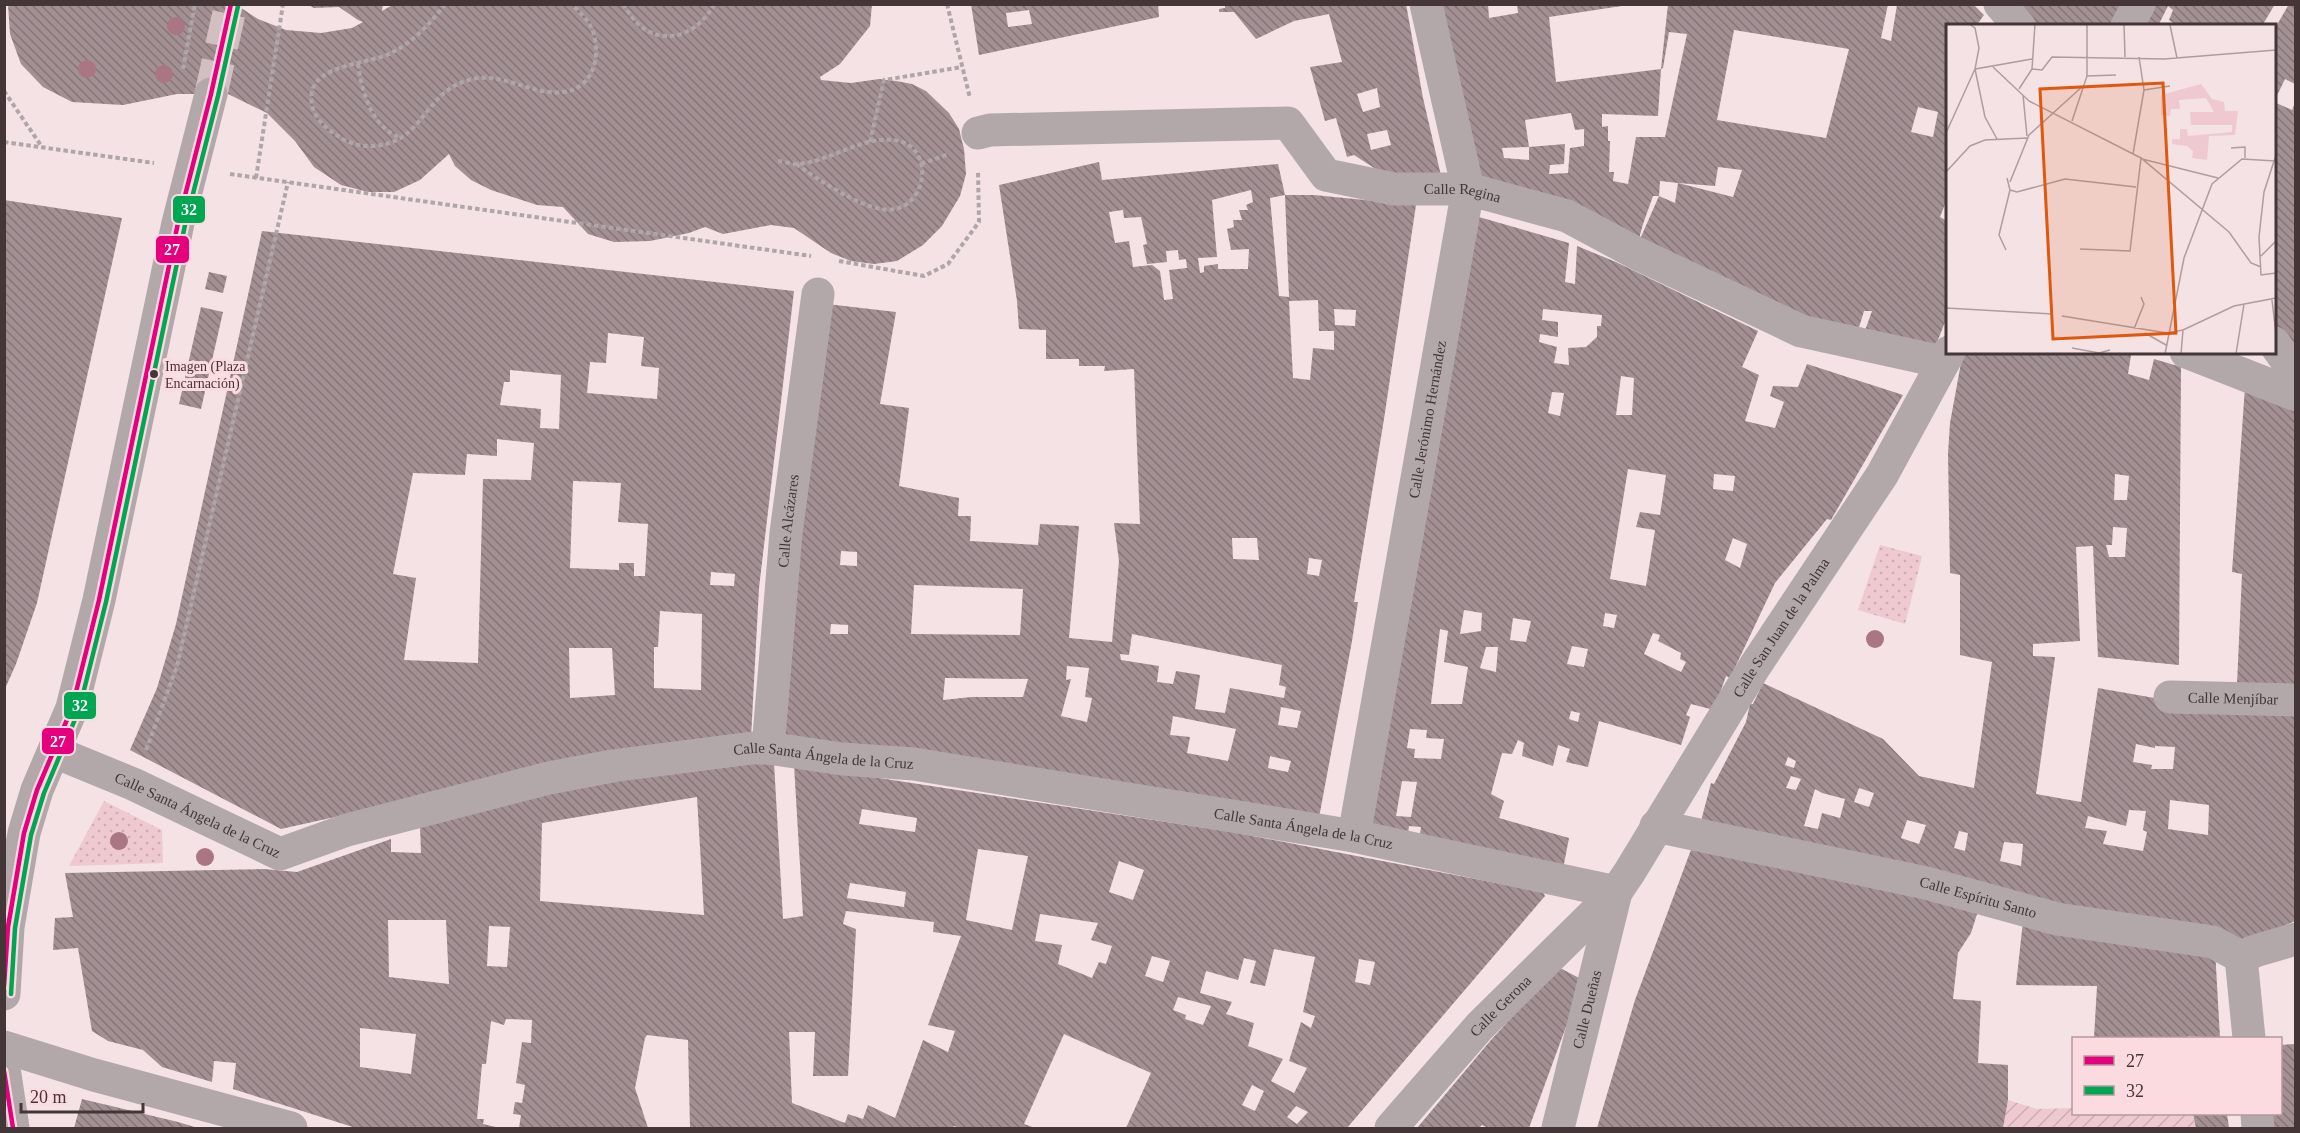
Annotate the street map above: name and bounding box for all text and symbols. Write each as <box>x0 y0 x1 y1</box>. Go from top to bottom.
inset map <box>1946 24 2276 354</box>
street label: Calle Regina <box>1424 181 1503 206</box>
line badge: 32 <box>172 195 206 224</box>
text: 32 <box>181 201 197 218</box>
line badge: 27 <box>155 235 190 264</box>
text: 27 <box>164 241 180 258</box>
street label: Calle Jerónimo Hernández <box>1406 339 1449 500</box>
place label: Imagen (Plaza Encarnación) <box>165 359 246 392</box>
marker: Imagen (Plaza Encarnación) <box>148 368 160 380</box>
street label: Calle Alcázares <box>775 473 802 568</box>
street label: Calle San Juan de la Palma <box>1730 555 1833 700</box>
street label: Calle Menjíbar <box>2188 689 2278 708</box>
line badge: 32 <box>63 691 97 720</box>
text: 32 <box>72 697 88 714</box>
line badge: 27 <box>41 727 75 755</box>
text: 27 <box>50 733 66 750</box>
street label: Calle Santa Ángela de la Cruz <box>732 740 914 772</box>
street label: Calle Santa Ángela de la Cruz <box>112 769 283 861</box>
street label: Calle Santa Ángela de la Cruz <box>1213 805 1395 852</box>
street label: Calle Espíritu Santo <box>1918 874 2039 921</box>
street label: Calle Dueñas <box>1570 968 1605 1051</box>
street label: Calle Gerona <box>1467 972 1535 1040</box>
legend <box>2072 1037 2282 1115</box>
text: 27 <box>2126 1051 2144 1071</box>
scale bar <box>21 1076 142 1114</box>
text: 32 <box>2126 1081 2144 1101</box>
text: 20 m <box>30 1087 67 1107</box>

